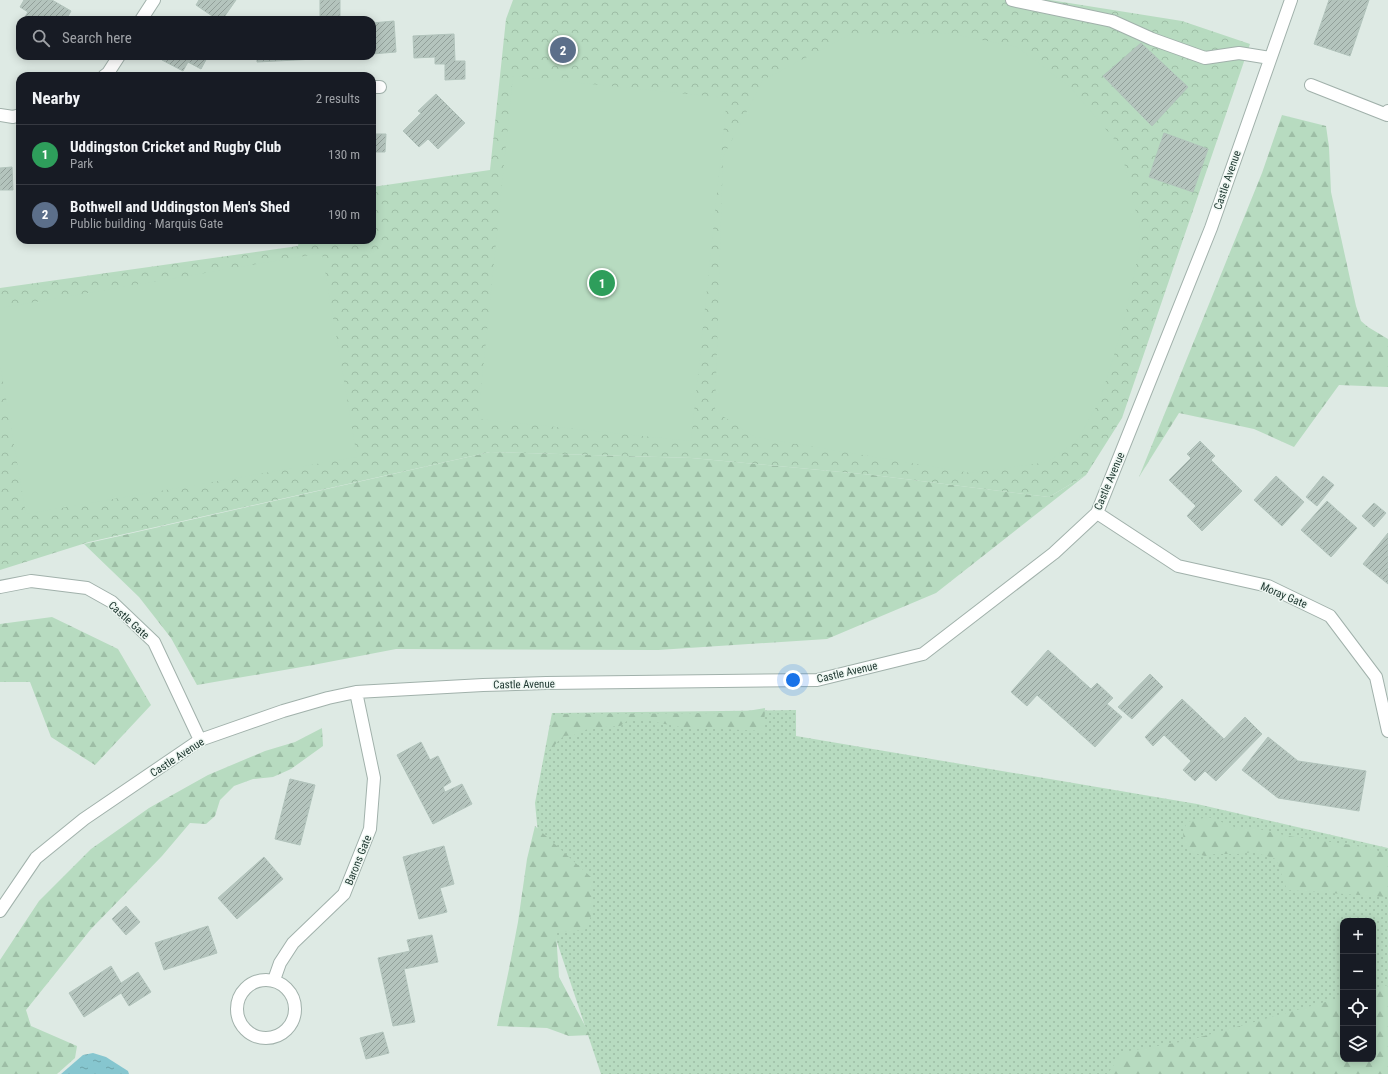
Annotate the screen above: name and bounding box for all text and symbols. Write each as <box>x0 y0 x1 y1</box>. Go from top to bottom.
search box <box>16 16 376 60</box>
icon: search <box>30 27 52 49</box>
text: Search here <box>62 29 132 47</box>
pin: 2 <box>550 35 576 65</box>
text: Nearby <box>32 88 80 108</box>
text: 2 results <box>316 91 360 106</box>
text: Uddingston Cricket and Rugby Club <box>70 138 281 156</box>
text: 1 <box>42 147 48 162</box>
text: 130 m <box>328 147 360 162</box>
street label: Castle Avenue <box>1211 149 1244 211</box>
text: Park <box>70 156 93 171</box>
text: Bothwell and Uddingston Men's Shed <box>70 198 290 216</box>
text: 2 <box>42 207 48 222</box>
text: 190 m <box>328 207 360 222</box>
text: Public building · Marquis Gate <box>70 216 223 231</box>
pin: 1 <box>589 268 615 298</box>
street label: Castle Avenue <box>1091 450 1127 512</box>
street label: Moray Gate <box>1259 580 1309 611</box>
street label: Castle Gate <box>106 599 152 642</box>
street label: Castle Avenue <box>816 659 879 686</box>
your location <box>783 670 803 690</box>
street label: Castle Avenue <box>493 677 555 692</box>
street label: Castle Avenue <box>148 735 207 780</box>
street label: Barons Gate <box>342 833 374 887</box>
map controls <box>1340 918 1376 1062</box>
button: + <box>1340 918 1376 954</box>
button: − <box>1340 954 1376 990</box>
button: locate <box>1340 990 1376 1026</box>
button: layers <box>1340 1026 1376 1062</box>

